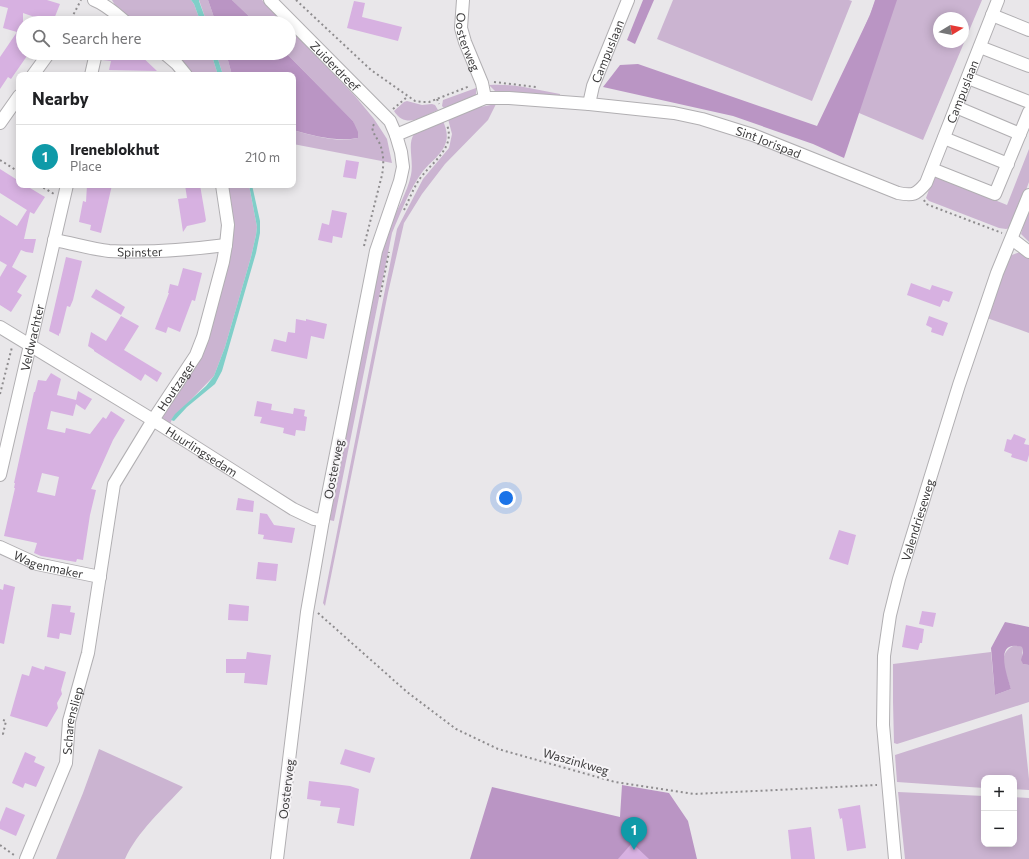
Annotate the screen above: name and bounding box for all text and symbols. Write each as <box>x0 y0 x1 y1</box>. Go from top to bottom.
street label: Oosterweg <box>454 12 483 73</box>
north arrow <box>933 12 969 48</box>
search box <box>16 16 296 60</box>
street label: Campuslaan <box>588 18 626 85</box>
icon: search <box>30 27 52 49</box>
text: Search here <box>62 29 141 47</box>
street label: Zuiderdreef <box>308 38 363 94</box>
street label: Campuslaan <box>943 58 981 125</box>
text: Nearby <box>32 88 89 109</box>
street label: Sint Jorispad <box>734 123 803 161</box>
text: Ireneblokhut <box>70 140 159 158</box>
text: 1 <box>42 149 48 165</box>
text: 210 m <box>245 149 280 165</box>
text: Place <box>70 158 102 174</box>
street label: Spinster <box>117 244 163 259</box>
street label: Veldwachter <box>17 303 46 372</box>
street label: Houtzager <box>154 357 198 413</box>
street label: Huurlingsedam <box>163 423 240 479</box>
street label: Oosterweg <box>320 438 346 500</box>
street label: Valendrieseweg <box>898 477 937 563</box>
your location <box>496 488 516 508</box>
street label: Wagenmaker <box>12 547 85 580</box>
street label: Scharensliep <box>60 685 85 755</box>
street label: Waszinkweg <box>541 745 611 777</box>
street label: Oosterweg <box>275 758 297 820</box>
map controls <box>981 775 1017 847</box>
button: + <box>981 775 1017 811</box>
button: − <box>981 811 1017 847</box>
pin: 1 <box>621 817 647 850</box>

